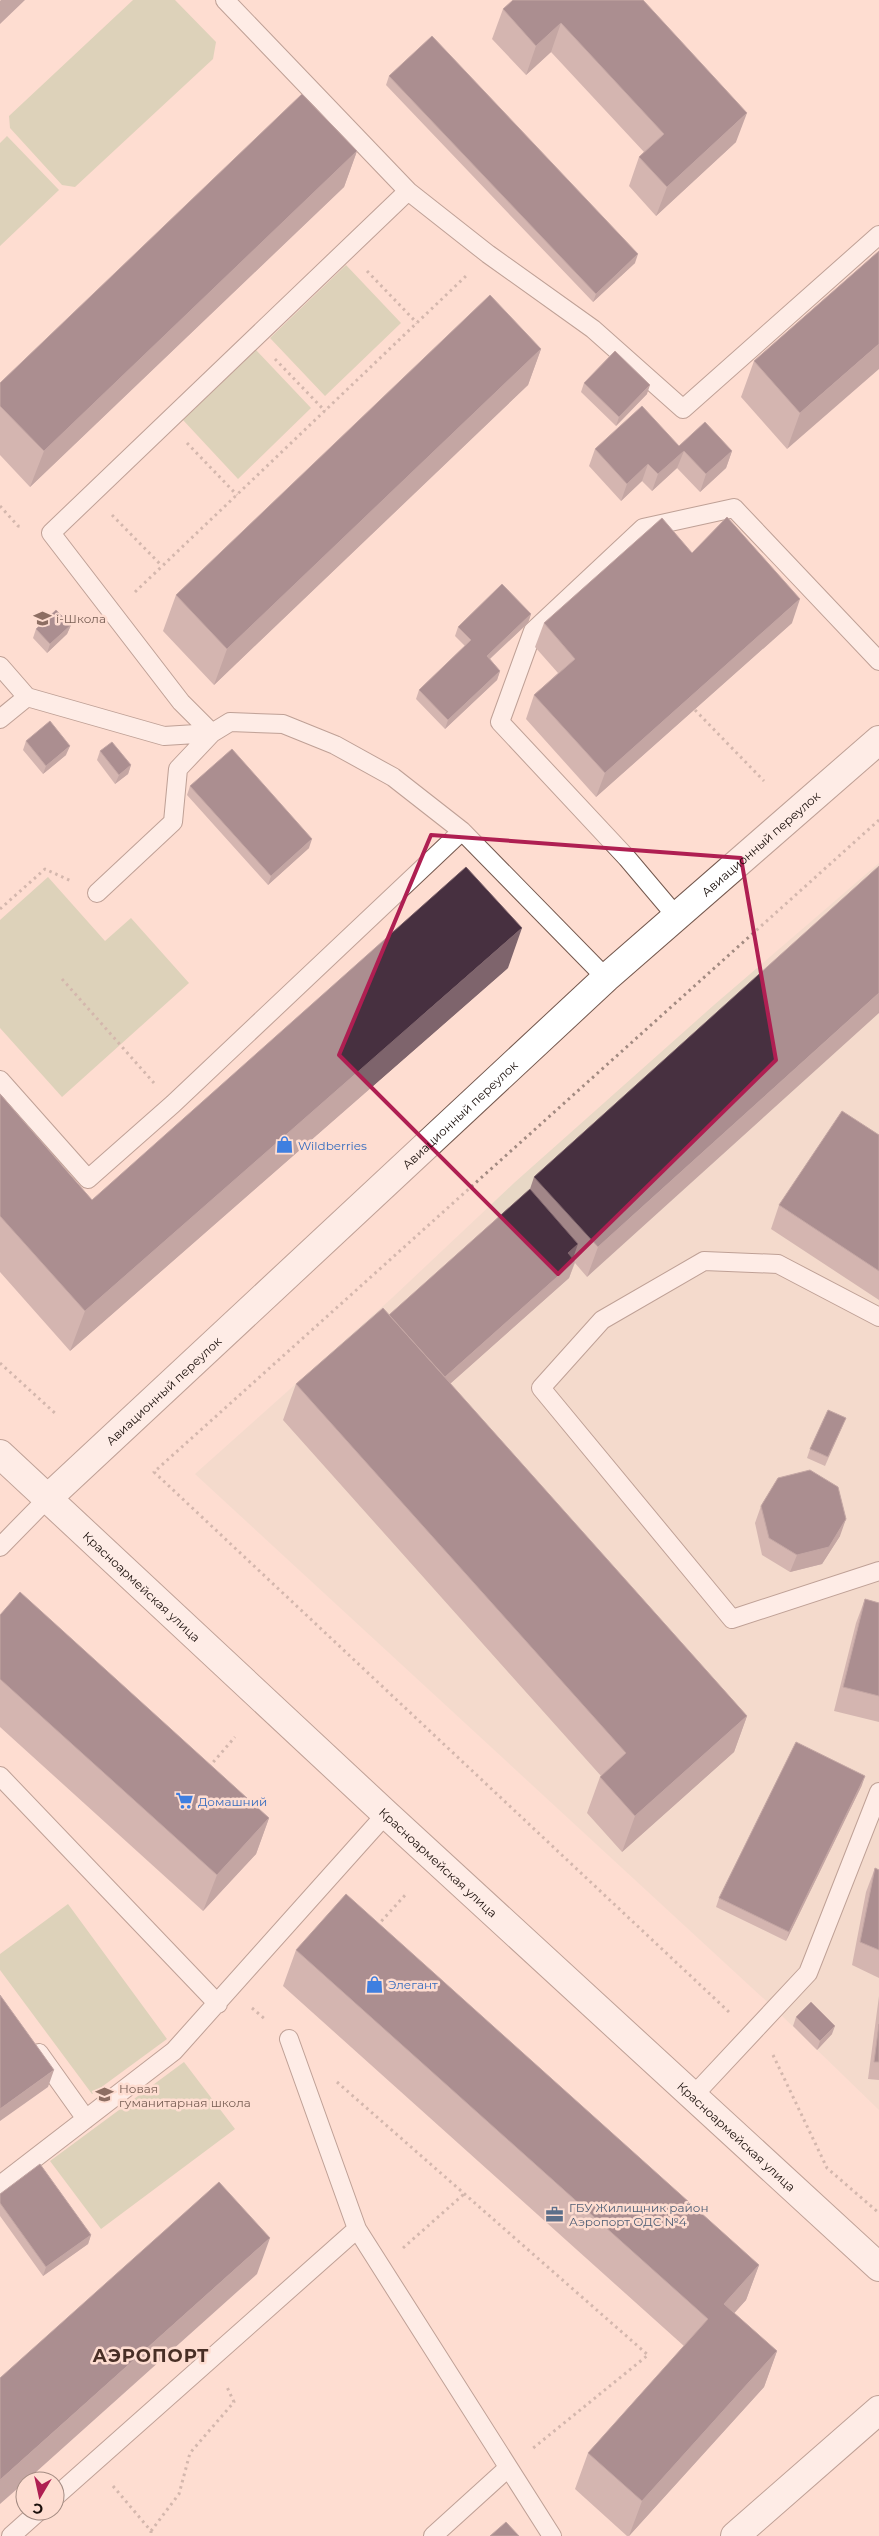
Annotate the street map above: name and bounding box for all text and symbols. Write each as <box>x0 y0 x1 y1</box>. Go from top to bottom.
school or university icon: i-Школа <box>32 608 52 628</box>
place label: i-Школа <box>56 611 106 626</box>
street label: Авиационный переулок <box>698 788 823 899</box>
street label: Авиационный переулок <box>399 1057 520 1172</box>
shop icon: Wildberries <box>274 1135 294 1155</box>
place label: Wildberries <box>298 1138 367 1153</box>
street label: Авиационный переулок <box>102 1333 224 1448</box>
street label: Красноармейская улица <box>80 1528 204 1645</box>
supermarket icon: Домашний <box>174 1791 194 1811</box>
place label: Домашний <box>198 1794 267 1809</box>
street label: Красноармейская улица <box>376 1804 501 1920</box>
shop icon: Элегант <box>364 1974 384 1994</box>
place label: Элегант <box>388 1977 438 1992</box>
street label: Красноармейская улица <box>675 2078 799 2194</box>
place label: Новая гуманитарная школа <box>119 2081 251 2110</box>
school or university icon: Новая гуманитарная школа <box>95 2085 115 2105</box>
place label: ГБУ Жилищник район Аэропорт ОДС №4 <box>569 2200 709 2229</box>
office icon: ГБУ Жилищник район Аэропорт ОДС №4 <box>545 2204 565 2224</box>
district label: АЭРОПОРТ <box>93 2345 210 2367</box>
north arrow <box>15 2471 65 2521</box>
text: С <box>32 2499 44 2519</box>

